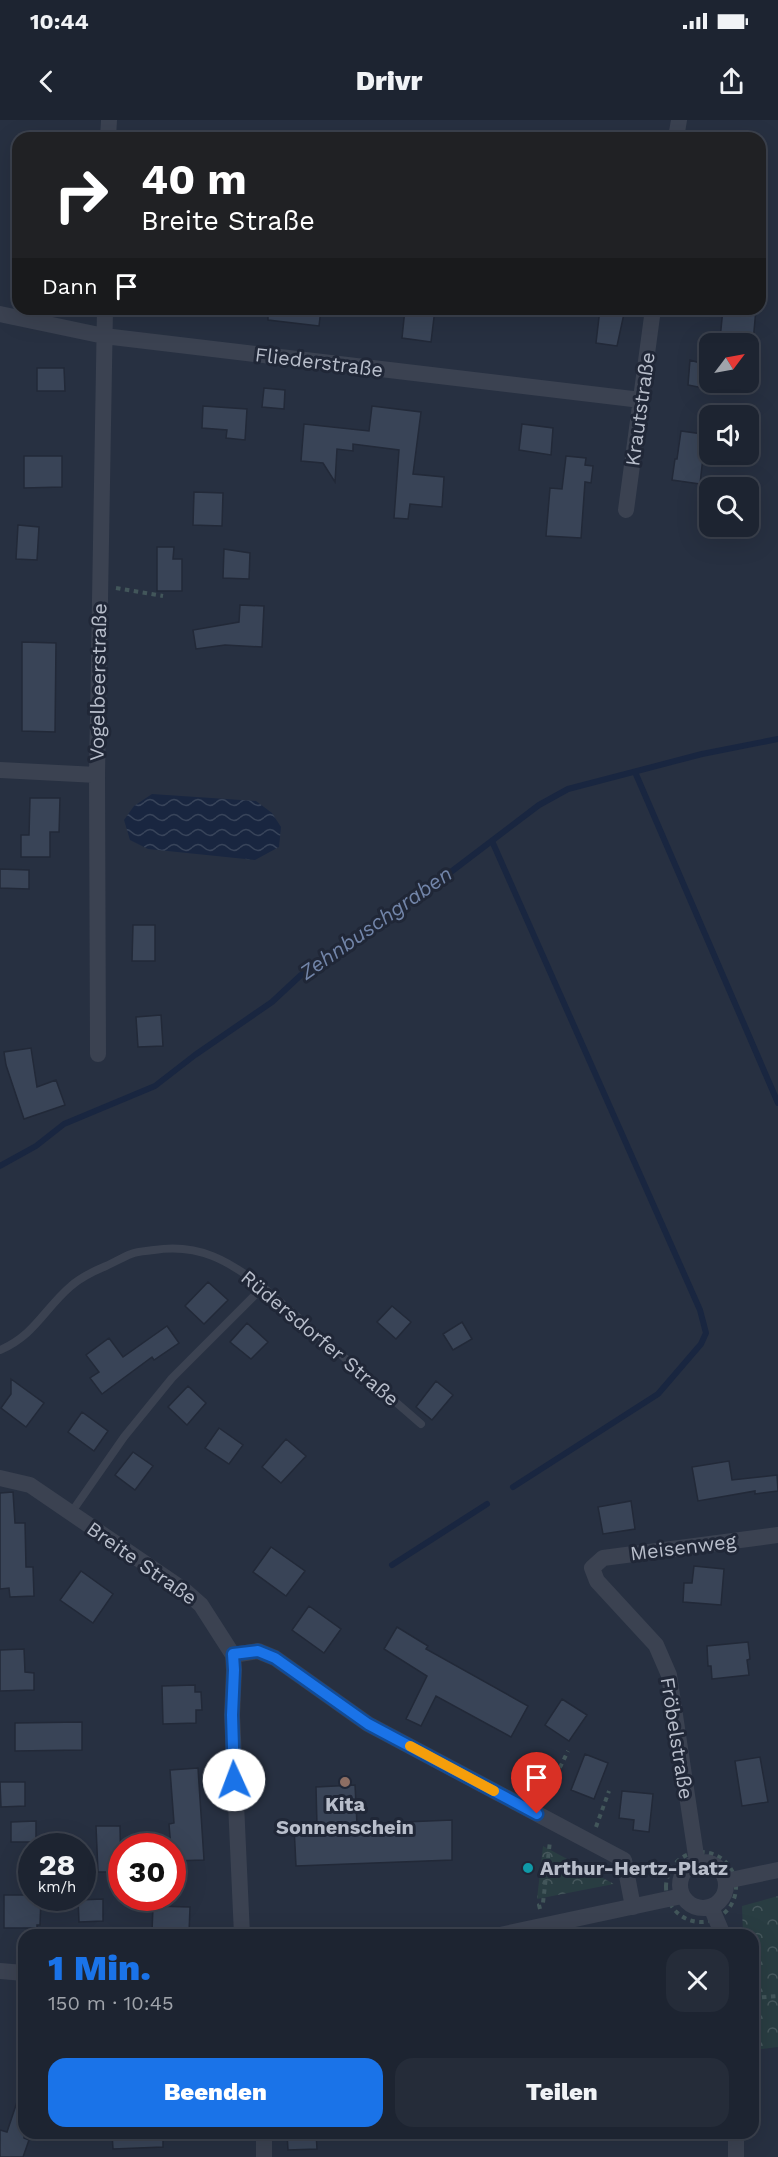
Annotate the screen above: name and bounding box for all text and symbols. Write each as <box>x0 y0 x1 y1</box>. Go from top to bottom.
text: 10:44 <box>30 9 89 34</box>
icon: back <box>30 65 63 98</box>
text: Drivr <box>356 65 422 97</box>
icon: share <box>715 65 748 98</box>
text: 40 m <box>141 155 247 204</box>
icon: right <box>42 156 120 234</box>
text: Breite Straße <box>141 205 315 237</box>
icon: arrive <box>110 270 143 303</box>
text: Dann <box>42 274 98 299</box>
north arrow <box>699 333 759 393</box>
map controls <box>699 333 759 537</box>
street label: Fliederstraße <box>254 342 384 382</box>
street label: Krautstraße <box>620 350 660 468</box>
button: sound <box>699 405 759 465</box>
button: search <box>699 477 759 537</box>
street label: Vogelbeerstraße <box>85 603 111 761</box>
water label: Zehnbuschgraben <box>294 861 457 985</box>
street label: Rüdersdorfer Straße <box>236 1265 404 1411</box>
street label: Breite Straße <box>82 1516 202 1610</box>
street label: Meisenweg <box>629 1529 738 1565</box>
street label: Fröbelstraße <box>655 1675 699 1801</box>
position arrow <box>202 1748 266 1812</box>
pin <box>511 1752 562 1814</box>
icon: arrive <box>520 1761 553 1794</box>
marker: Kita Sonnenschein <box>338 1775 352 1789</box>
place label: Kita Sonnenschein <box>276 1792 414 1839</box>
speed limit sign: 30 <box>108 1833 186 1911</box>
text: 28 <box>39 1847 75 1882</box>
place label: Arthur-Hertz-Platz <box>540 1856 728 1880</box>
marker: Arthur-Hertz-Platz <box>521 1861 535 1875</box>
text: km/h <box>38 1878 76 1896</box>
text: 1 Min. <box>48 1947 151 1989</box>
button: close <box>666 1949 729 2012</box>
text: 150 m · 10:45 <box>48 1991 174 2015</box>
button: Beenden <box>48 2058 383 2127</box>
button: Teilen <box>395 2058 729 2127</box>

